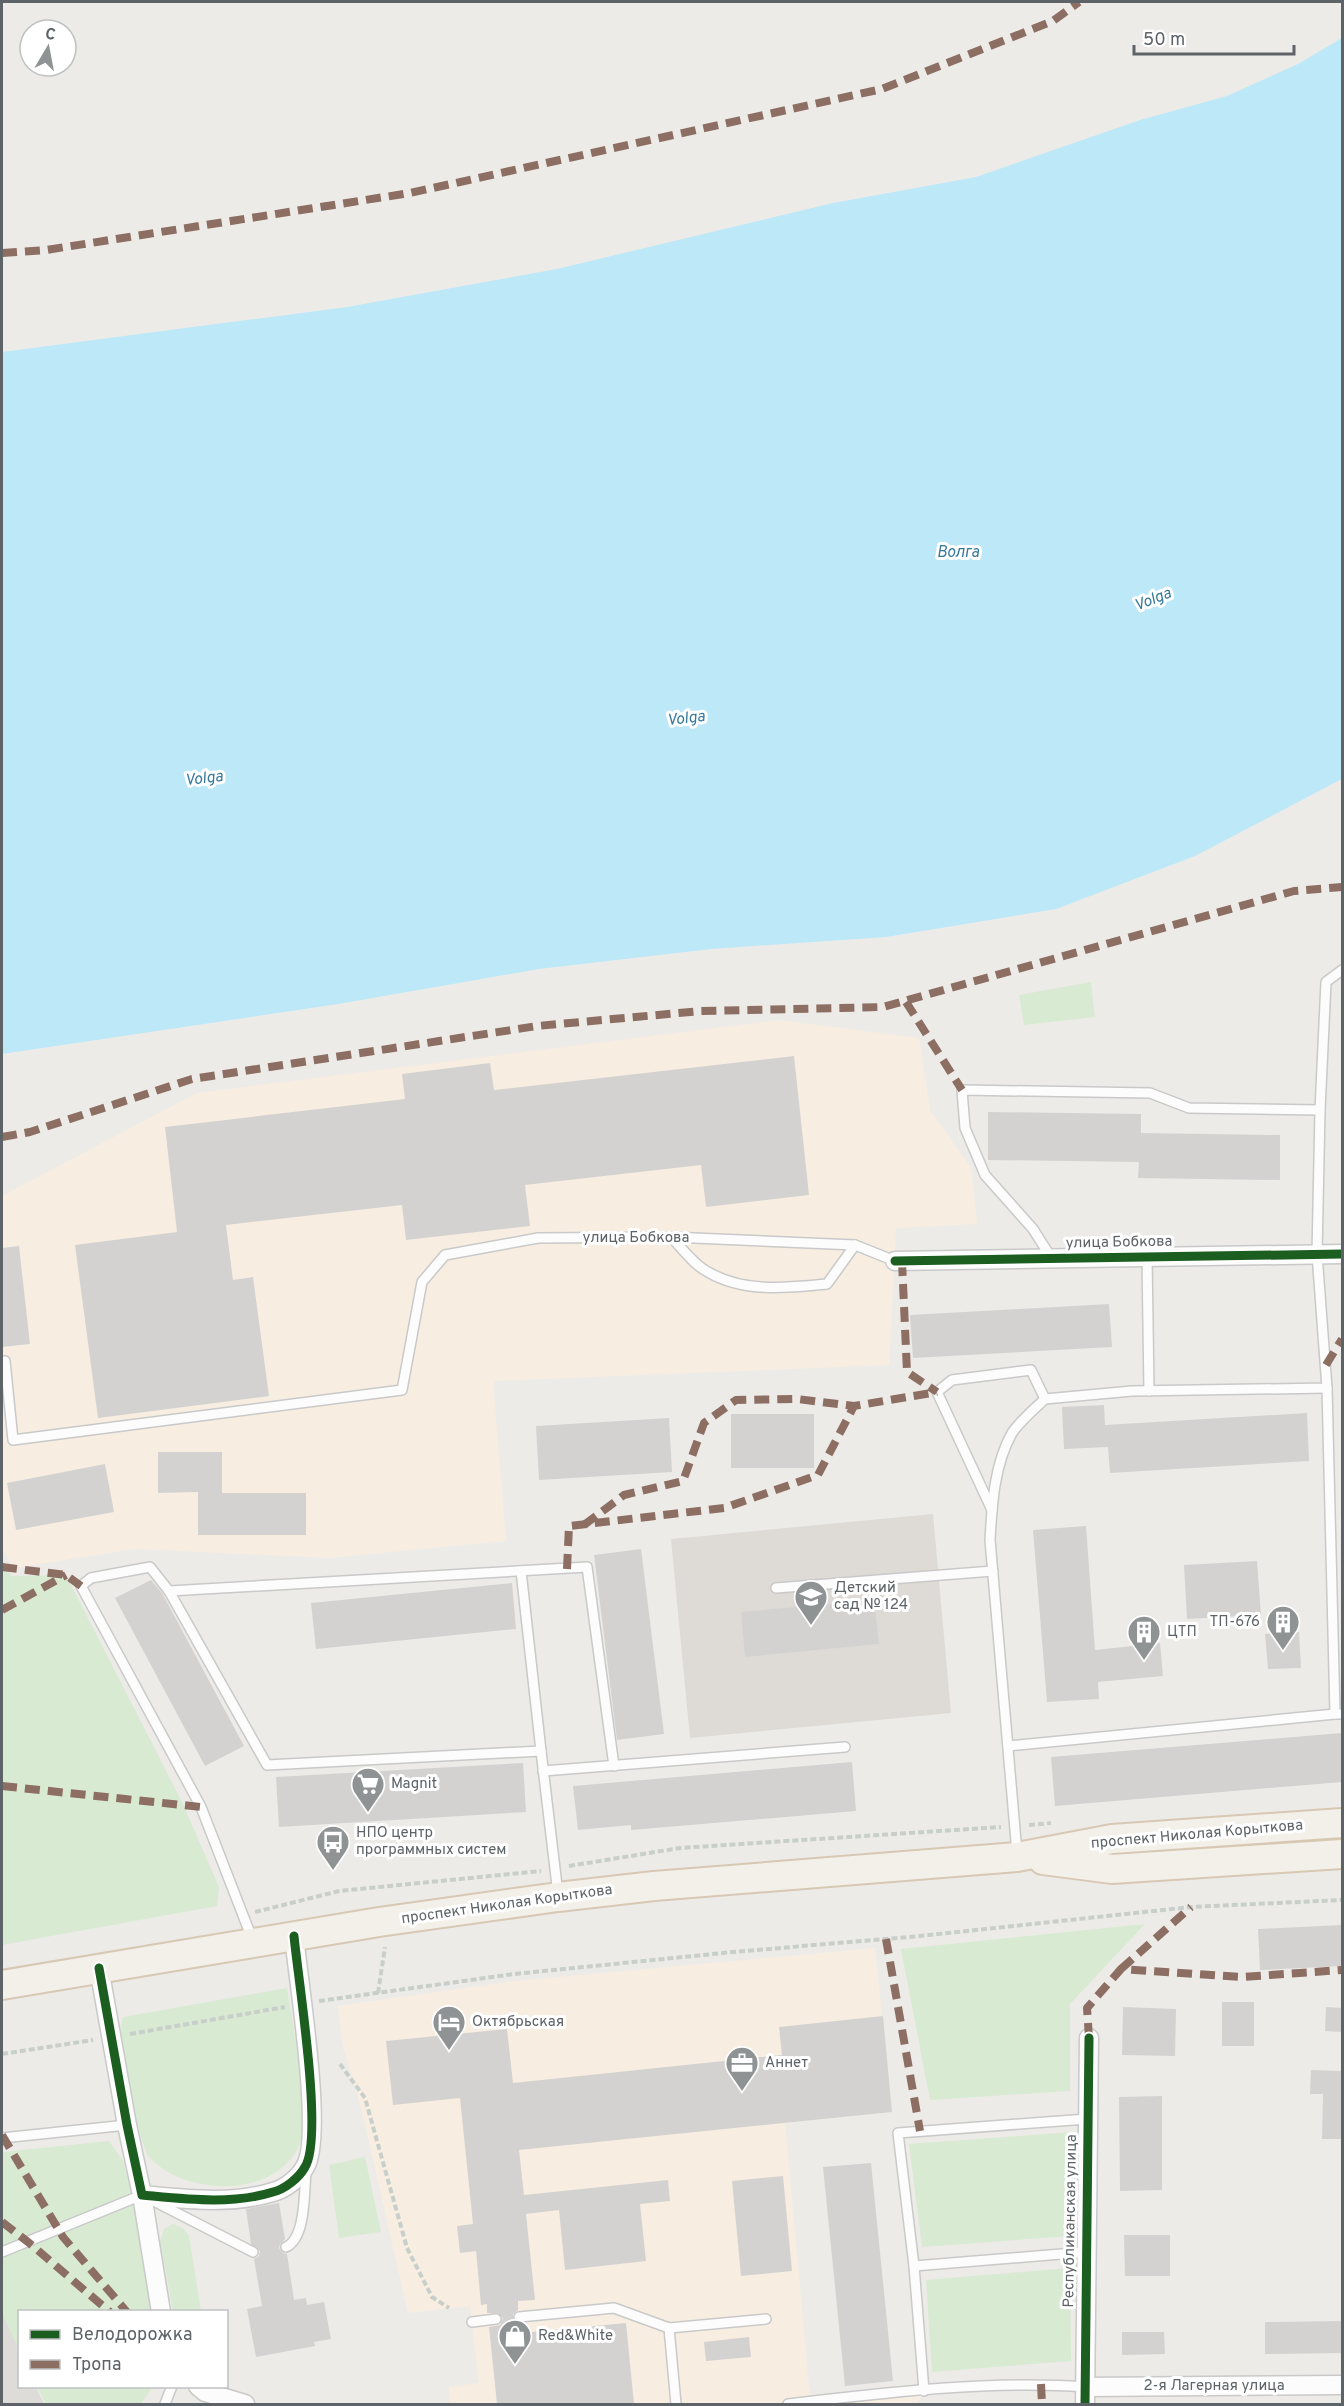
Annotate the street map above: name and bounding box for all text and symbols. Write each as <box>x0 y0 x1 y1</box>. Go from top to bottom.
north arrow <box>18 18 78 78</box>
scale bar <box>1134 18 1294 56</box>
text: С <box>43 24 57 46</box>
text: 50 m <box>1143 29 1185 52</box>
water label: Волга <box>937 543 980 563</box>
water label: Volga <box>1131 583 1175 616</box>
water label: Volga <box>666 707 707 731</box>
water label: Volga <box>184 767 225 791</box>
street label: улица Бобкова <box>583 1229 689 1248</box>
street label: улица Бобкова <box>1065 1233 1173 1253</box>
school or university icon: Детский сад № 124 <box>793 1579 829 1626</box>
place label: Детский сад № 124 <box>834 1579 908 1615</box>
building icon: ТП-676 <box>1265 1604 1301 1651</box>
place label: ТП-676 <box>1210 1613 1260 1632</box>
building icon: ЦТП <box>1126 1614 1162 1661</box>
place label: ЦТП <box>1167 1623 1197 1642</box>
supermarket icon: Magnit <box>350 1766 386 1813</box>
place label: Magnit <box>391 1775 437 1794</box>
street label: проспект Николая Корыткова <box>1090 1816 1304 1854</box>
bus stop icon: НПО центр программных систем <box>315 1824 351 1871</box>
place label: НПО центр программных систем <box>356 1824 506 1860</box>
street label: проспект Николая Корыткова <box>400 1881 614 1929</box>
hotel icon: Октябрьская <box>431 2004 467 2051</box>
place label: Октябрьская <box>472 2013 564 2032</box>
office icon: Аннет <box>724 2045 760 2092</box>
place label: Аннет <box>765 2054 808 2073</box>
street label: Республиканская улица <box>1060 2134 1082 2308</box>
legend <box>18 2310 228 2388</box>
shop icon: Red&White <box>497 2318 533 2365</box>
text: Велодорожка <box>72 2324 192 2347</box>
place label: Red&White <box>538 2327 613 2346</box>
text: Тропа <box>72 2354 121 2377</box>
street label: 2-я Лагерная улица <box>1143 2377 1285 2396</box>

